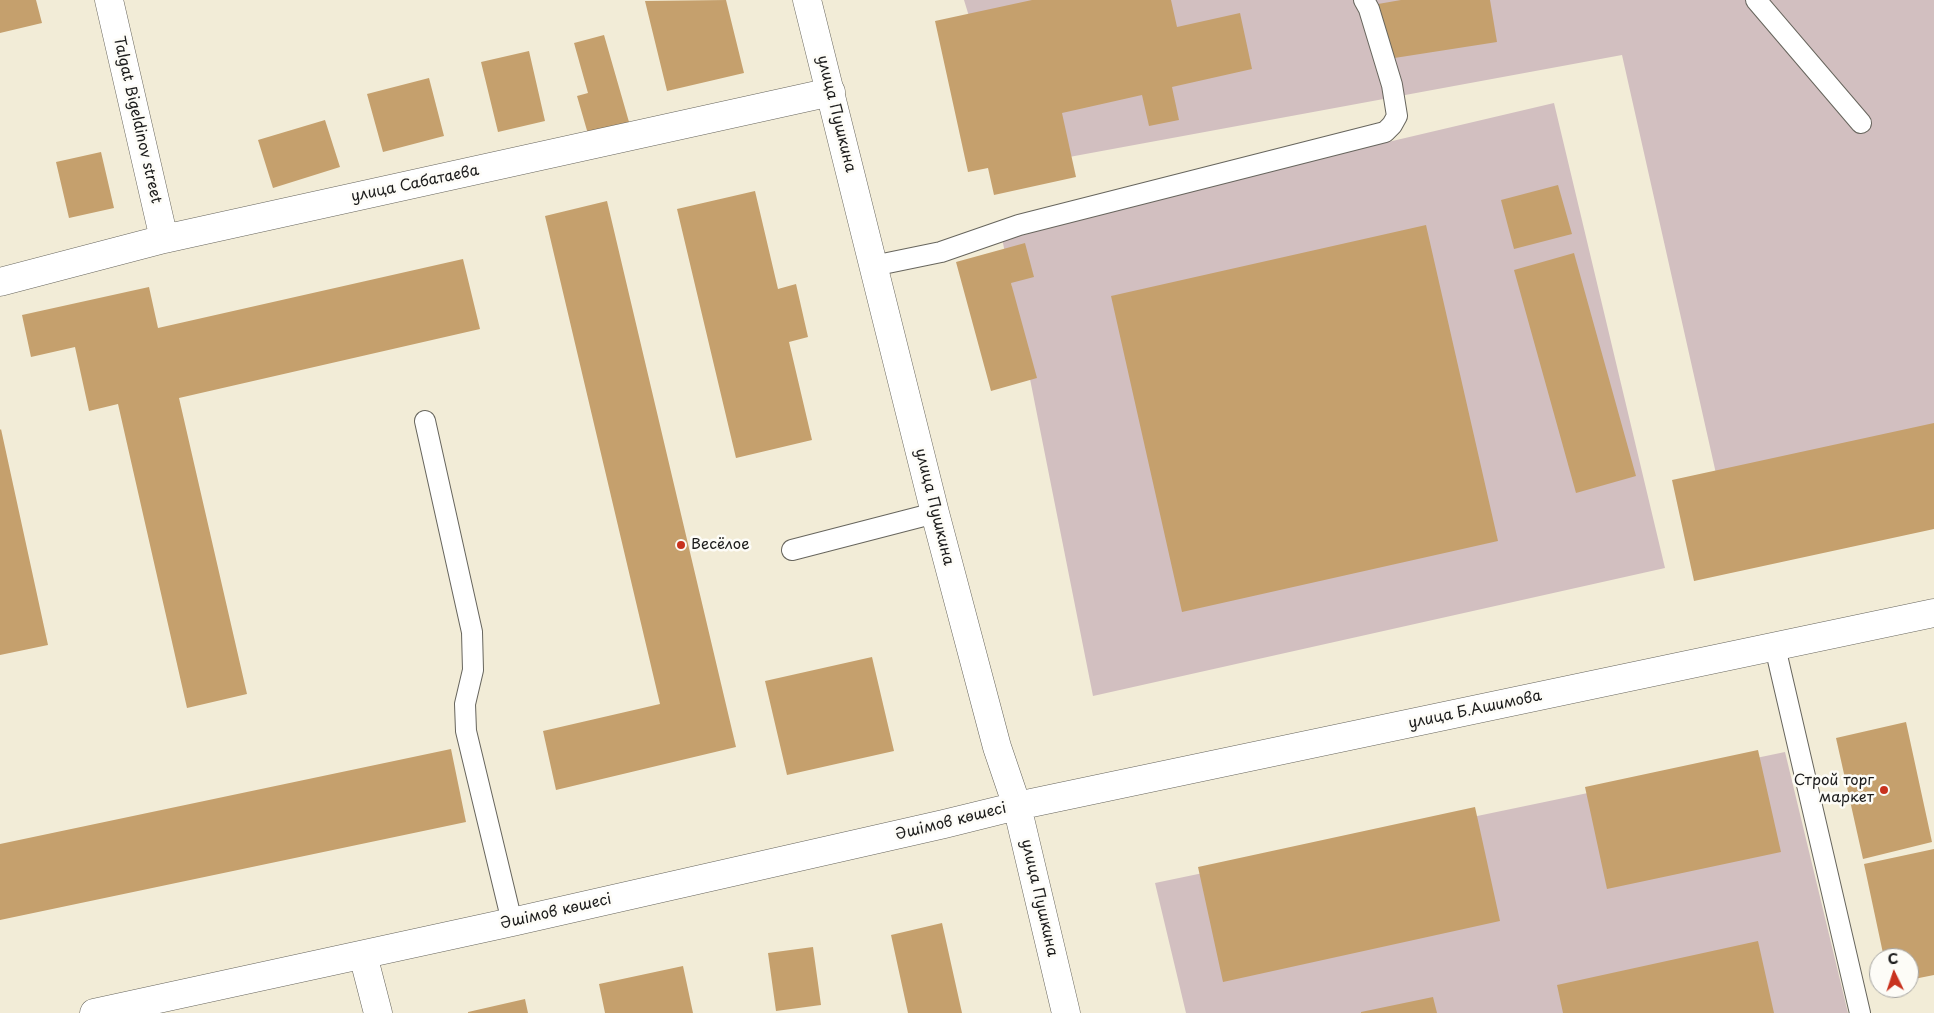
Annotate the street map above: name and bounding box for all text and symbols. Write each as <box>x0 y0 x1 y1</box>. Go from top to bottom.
street label: Talgat Bigeldinov street <box>109 35 165 205</box>
street label: улица Пушкина <box>813 54 859 174</box>
street label: улица Сабатаева <box>349 162 481 206</box>
street label: улица Пушкина <box>911 447 957 567</box>
place label: Весёлое <box>691 536 750 554</box>
marker: Весёлое <box>675 539 687 551</box>
street label: улица Б.Ашимова <box>1407 687 1543 733</box>
place label: Строй торг маркет <box>1794 772 1874 807</box>
marker: Строй торг маркет <box>1878 784 1890 796</box>
street label: Әшімов көшесі <box>894 800 1008 844</box>
street label: улица Пушкина <box>1017 838 1061 958</box>
street label: Әшімов көшесі <box>499 890 613 934</box>
north arrow <box>1869 948 1919 998</box>
text: С <box>1887 948 1899 969</box>

